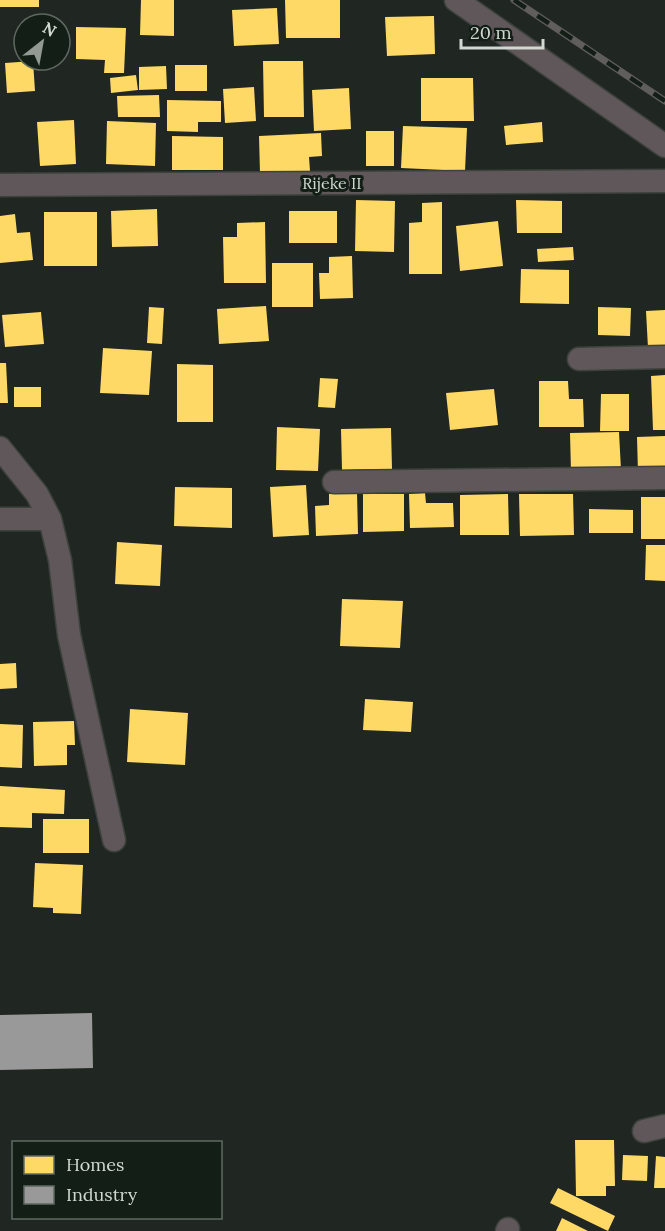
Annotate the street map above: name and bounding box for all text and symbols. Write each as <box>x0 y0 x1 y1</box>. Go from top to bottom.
north arrow <box>12 12 72 72</box>
scale bar <box>461 12 544 50</box>
text: N <box>39 17 60 41</box>
text: 20 m <box>470 21 512 44</box>
street label: Rijeke II <box>302 173 362 193</box>
legend <box>12 1141 222 1219</box>
text: Homes <box>66 1153 124 1176</box>
text: Industry <box>66 1183 138 1206</box>

